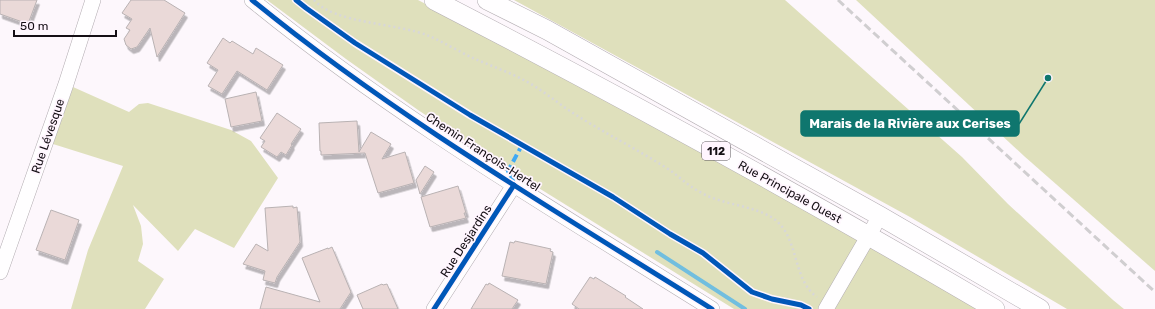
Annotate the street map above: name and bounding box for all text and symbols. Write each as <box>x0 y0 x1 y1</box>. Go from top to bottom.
scale bar <box>14 12 116 38</box>
text: 50 m <box>20 19 48 33</box>
street label: Rue Lévesque <box>29 96 67 175</box>
street label: Chemin François-Hertel <box>423 110 543 194</box>
callout: Marais de la Rivière aux Cerises <box>801 111 1019 136</box>
text: Marais de la Rivière aux Cerises <box>809 116 1011 131</box>
road number: 112 <box>702 142 730 160</box>
street label: Rue Principale Ouest <box>736 158 844 226</box>
street label: Rue Desjardins <box>437 202 495 280</box>

